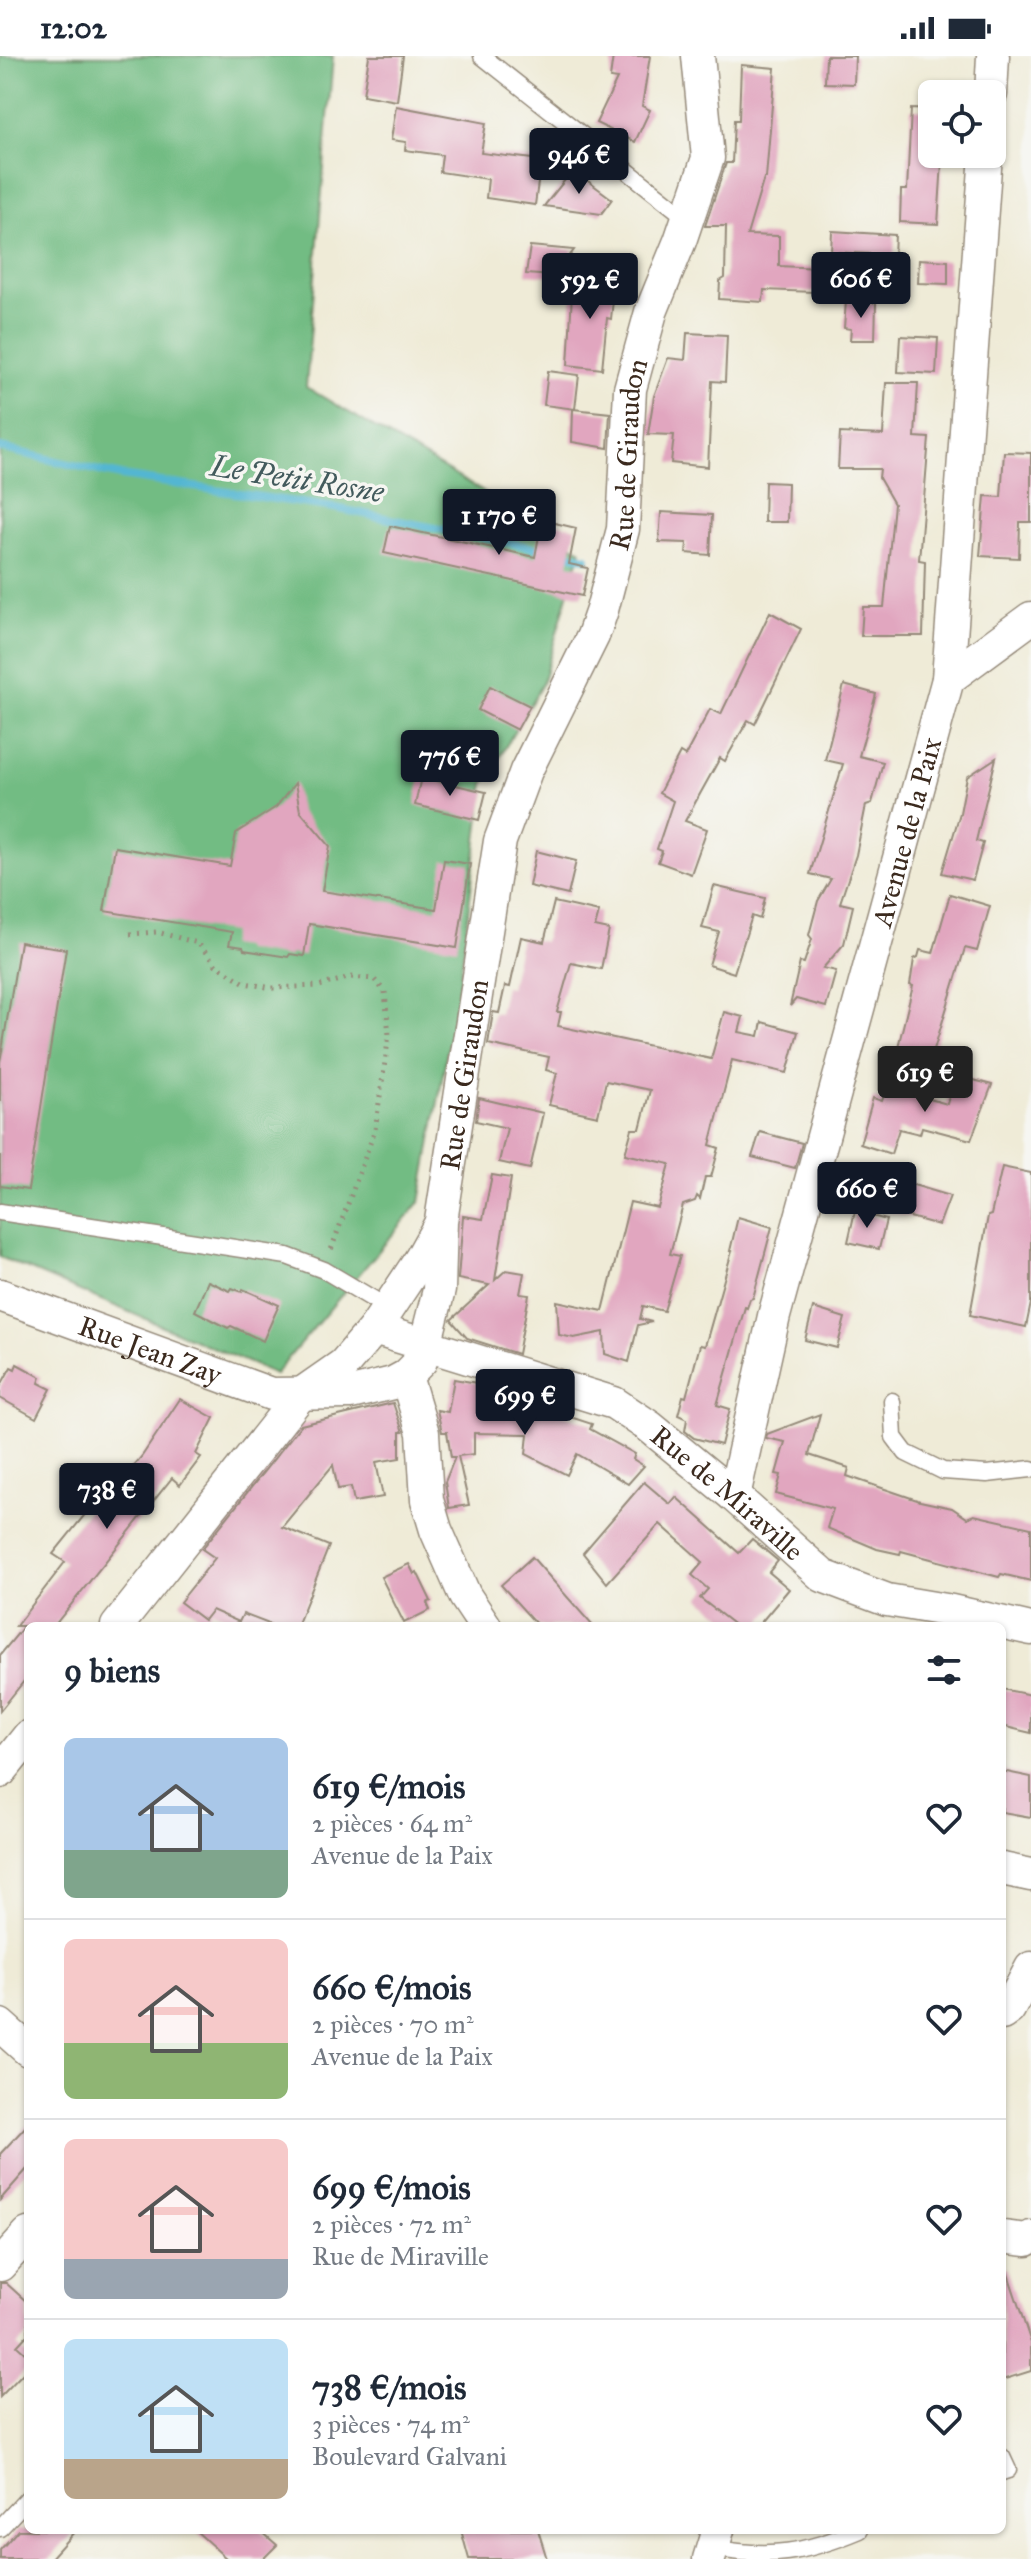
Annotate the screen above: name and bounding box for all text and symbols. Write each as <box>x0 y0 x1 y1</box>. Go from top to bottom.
text: 12:02 <box>40 10 106 46</box>
map controls <box>918 80 1006 168</box>
button: locate <box>918 80 1006 168</box>
pin: 946 € <box>523 128 635 196</box>
text: 946 € <box>547 138 611 170</box>
pin: 606 € <box>805 252 917 320</box>
pin: 592 € <box>534 253 646 321</box>
text: 606 € <box>829 262 893 294</box>
text: 592 € <box>560 263 620 295</box>
street label: Rue de Giraudon <box>601 354 656 554</box>
water label: Le Petit Rosne <box>206 447 387 511</box>
pin: 1 170 € <box>425 489 573 557</box>
text: 1 170 € <box>461 499 537 531</box>
pin: 776 € <box>394 730 506 798</box>
street label: Avenue de la Paix <box>864 733 949 932</box>
text: 776 € <box>419 740 481 772</box>
street label: Rue de Giraudon <box>432 977 496 1173</box>
pin: 619 € <box>869 1046 981 1114</box>
text: 619 € <box>896 1056 954 1088</box>
pin: 660 € <box>811 1162 923 1230</box>
text: 660 € <box>835 1172 899 1204</box>
street label: Rue Jean Zay <box>74 1308 227 1393</box>
pin: 699 € <box>469 1369 581 1437</box>
text: 699 € <box>494 1379 556 1411</box>
street label: Rue de Miraville <box>643 1418 811 1568</box>
pin: 738 € <box>51 1463 163 1531</box>
text: 738 € <box>77 1473 137 1505</box>
icon: filters <box>922 1648 966 1692</box>
text: 9 biens <box>64 1650 160 1691</box>
text: 619 €/mois <box>312 1766 465 1807</box>
icon: home <box>128 1770 224 1866</box>
icon: heart <box>922 1796 966 1840</box>
text: 2 pièces · 64 m² <box>312 1807 472 1839</box>
text: Avenue de la Paix <box>312 1839 493 1871</box>
text: 660 €/mois <box>312 1967 471 2008</box>
icon: home <box>128 1971 224 2067</box>
icon: heart <box>922 1997 966 2041</box>
text: 2 pièces · 70 m² <box>312 2008 473 2040</box>
text: Avenue de la Paix <box>312 2040 493 2072</box>
text: 699 €/mois <box>312 2167 471 2208</box>
icon: home <box>128 2171 224 2267</box>
icon: heart <box>922 2197 966 2241</box>
text: 2 pièces · 72 m² <box>312 2208 471 2240</box>
text: Rue de Miraville <box>312 2240 489 2272</box>
text: 738 €/mois <box>312 2367 467 2408</box>
icon: home <box>128 2371 224 2467</box>
icon: heart <box>922 2397 966 2441</box>
text: 3 pièces · 74 m² <box>312 2408 470 2440</box>
text: Boulevard Galvani <box>312 2440 507 2472</box>

